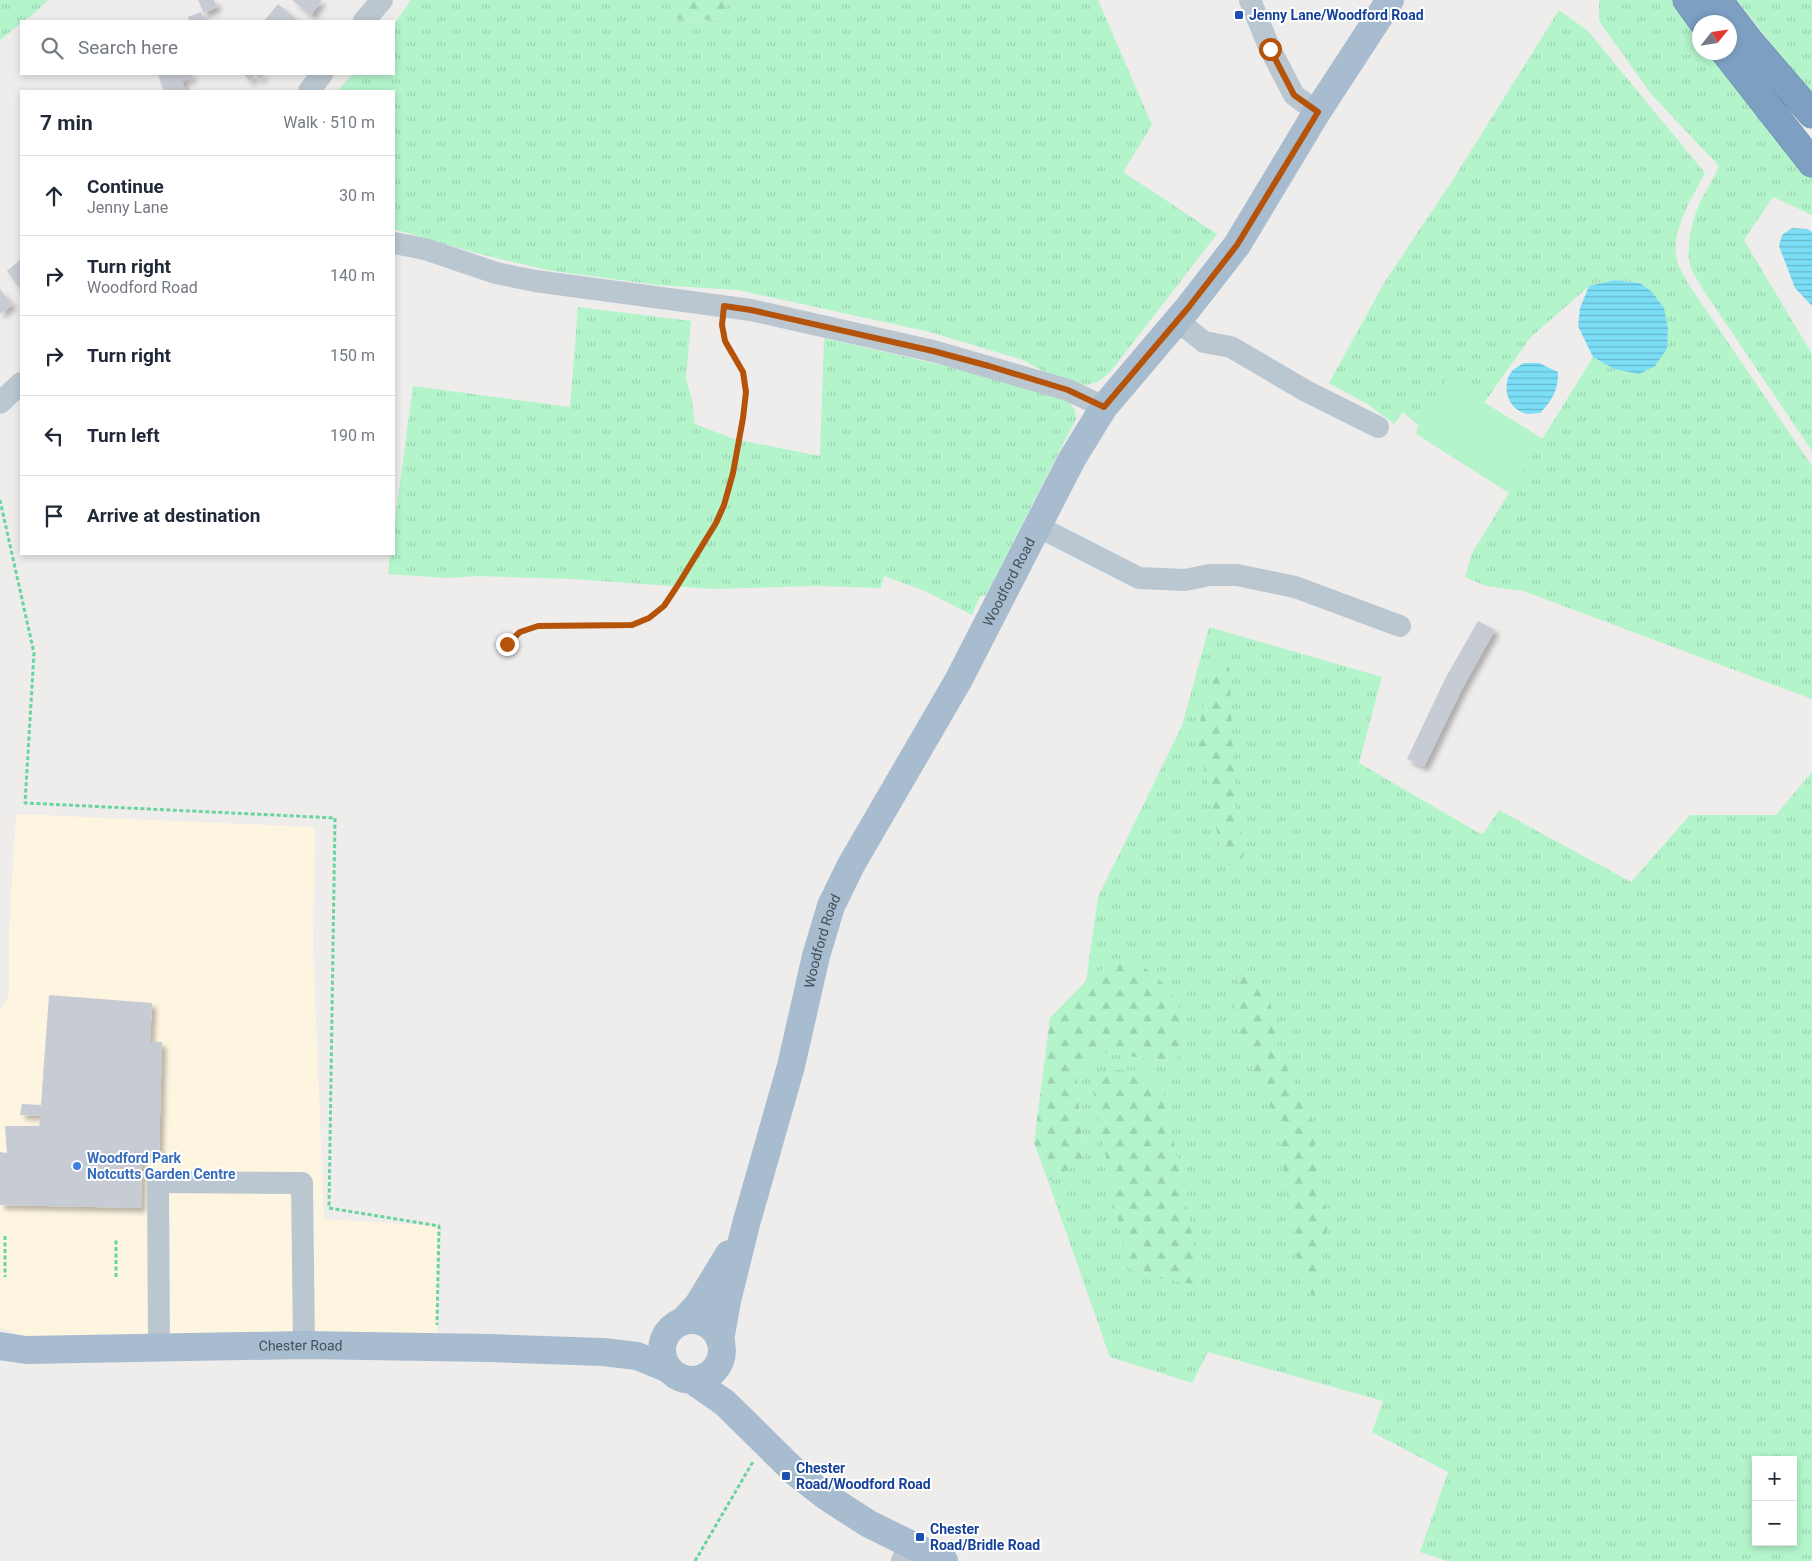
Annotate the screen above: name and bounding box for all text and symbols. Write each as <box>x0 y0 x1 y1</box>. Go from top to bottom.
place label: Jenny Lane/Woodford Road <box>1249 7 1424 23</box>
marker: Jenny Lane/Woodford Road <box>1233 9 1245 21</box>
north arrow <box>1692 15 1737 60</box>
search box <box>20 20 395 75</box>
icon: search <box>38 34 66 62</box>
text: Search here <box>78 36 178 59</box>
route start <box>1259 38 1282 61</box>
text: 7 min <box>40 111 93 135</box>
text: Walk · 510 m <box>283 113 375 132</box>
text: Continue <box>87 175 164 198</box>
icon: ahead <box>40 182 68 210</box>
text: 30 m <box>339 186 375 205</box>
text: Jenny Lane <box>87 198 168 217</box>
text: Turn right <box>87 255 171 278</box>
icon: right <box>40 262 68 290</box>
text: 140 m <box>330 266 375 285</box>
text: Woodford Road <box>87 278 198 297</box>
icon: right <box>40 342 68 370</box>
text: Turn right <box>87 344 171 367</box>
text: 150 m <box>330 346 375 365</box>
icon: left <box>40 422 68 450</box>
text: Turn left <box>87 424 160 447</box>
text: 190 m <box>330 426 375 445</box>
icon: arrive <box>40 502 68 530</box>
text: Arrive at destination <box>87 504 260 527</box>
street label: Woodford Road <box>980 535 1038 629</box>
route end <box>496 633 519 656</box>
street label: Woodford Road <box>801 891 844 990</box>
place label: Woodford Park Notcutts Garden Centre <box>87 1150 236 1182</box>
marker: Woodford Park Notcutts Garden Centre <box>71 1160 83 1172</box>
street label: Chester Road <box>259 1337 343 1354</box>
map controls <box>1752 1456 1797 1546</box>
button: + <box>1752 1456 1797 1501</box>
place label: Chester Road/Woodford Road <box>796 1460 931 1492</box>
marker: Chester Road/Woodford Road <box>780 1470 792 1482</box>
button: − <box>1752 1501 1797 1546</box>
place label: Chester Road/Bridle Road <box>930 1521 1040 1553</box>
marker: Chester Road/Bridle Road <box>914 1531 926 1543</box>

